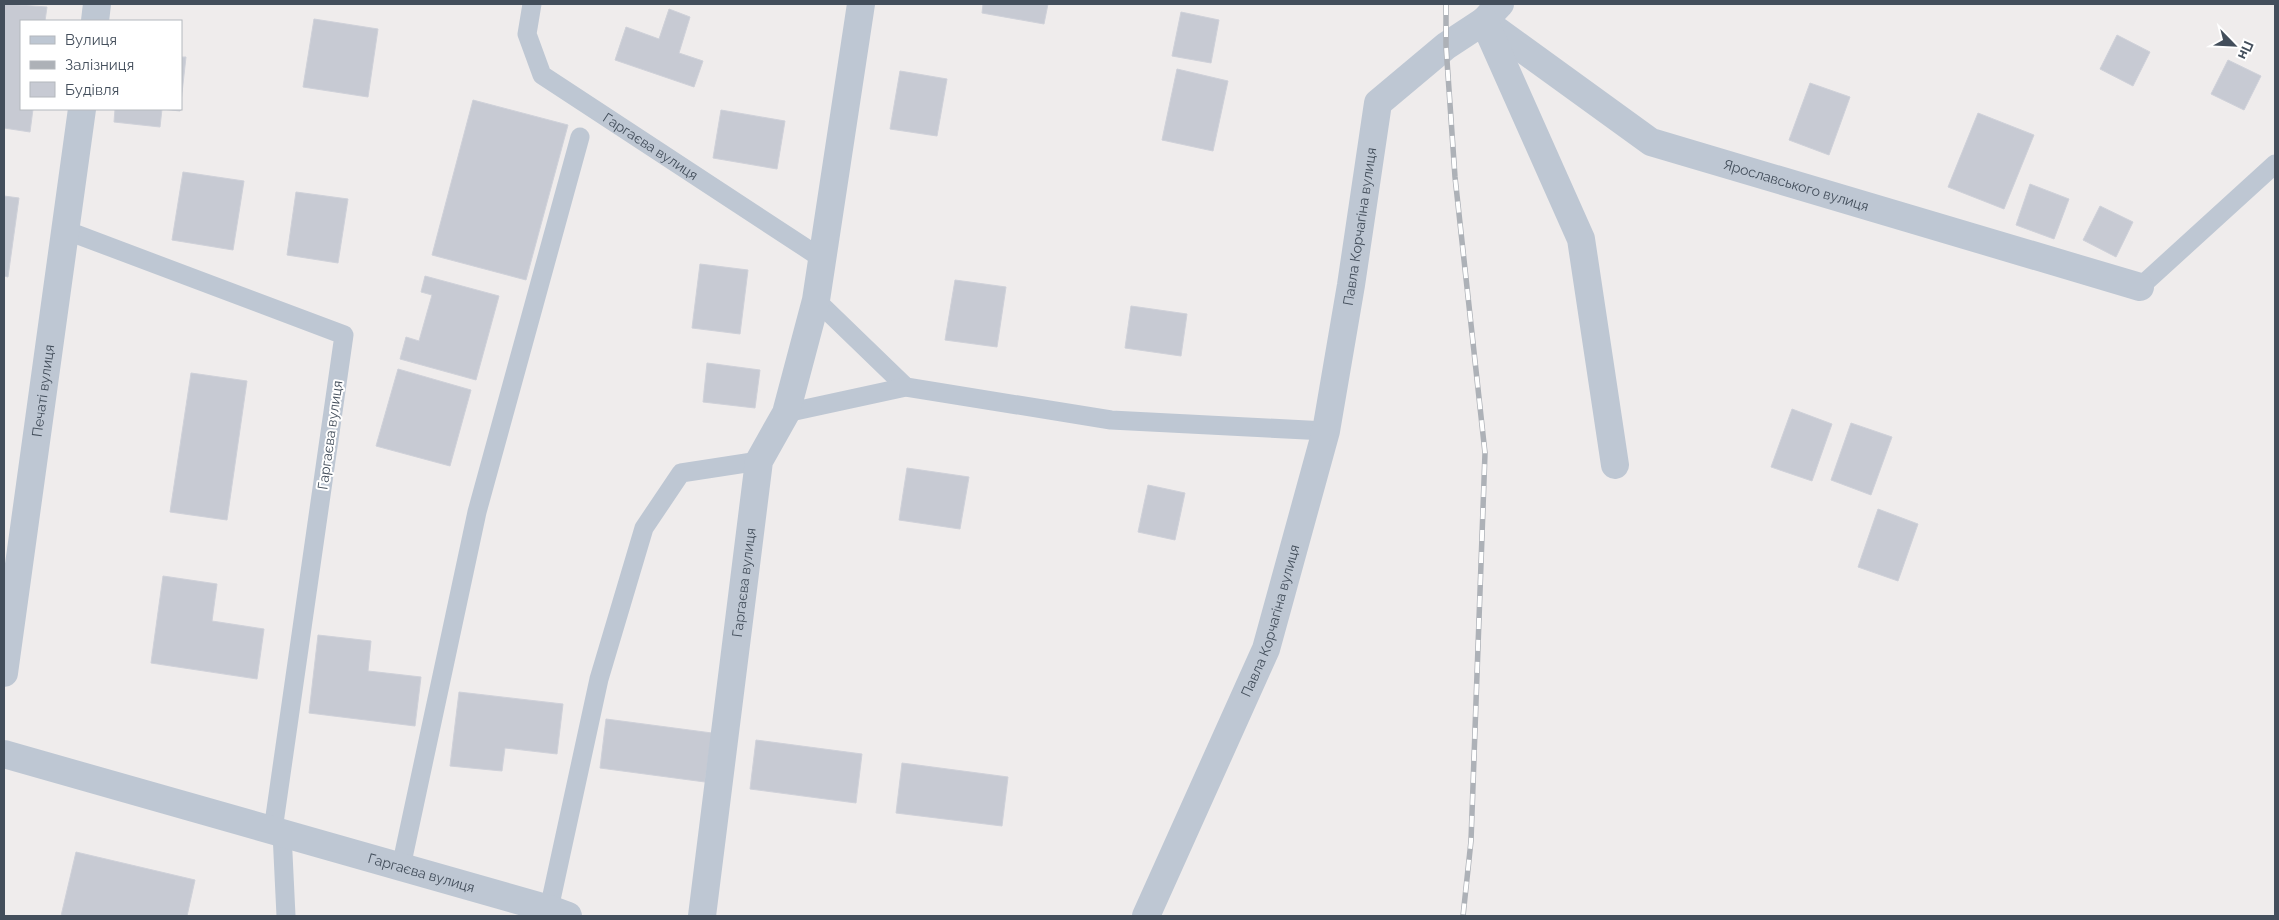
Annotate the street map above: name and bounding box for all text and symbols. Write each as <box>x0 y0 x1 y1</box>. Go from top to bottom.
legend <box>20 20 182 110</box>
north arrow <box>2209 20 2259 70</box>
text: Вулиця <box>65 31 117 49</box>
text: Пн <box>2235 39 2257 62</box>
text: Залізниця <box>65 56 134 74</box>
text: Будівля <box>65 81 119 99</box>
street label: Гаргаєва вулиця <box>600 109 701 183</box>
street label: Павла Корчагіна вулиця <box>1340 147 1379 307</box>
street label: Ярославського вулиця <box>1722 156 1871 214</box>
street label: Печаті вулиця <box>29 343 57 438</box>
street label: Гаргаєва вулиця <box>314 379 346 491</box>
street label: Гаргаєва вулиця <box>729 527 759 638</box>
street label: Павла Корчагіна вулиця <box>1238 543 1302 699</box>
street label: Гаргаєва вулиця <box>366 850 477 895</box>

